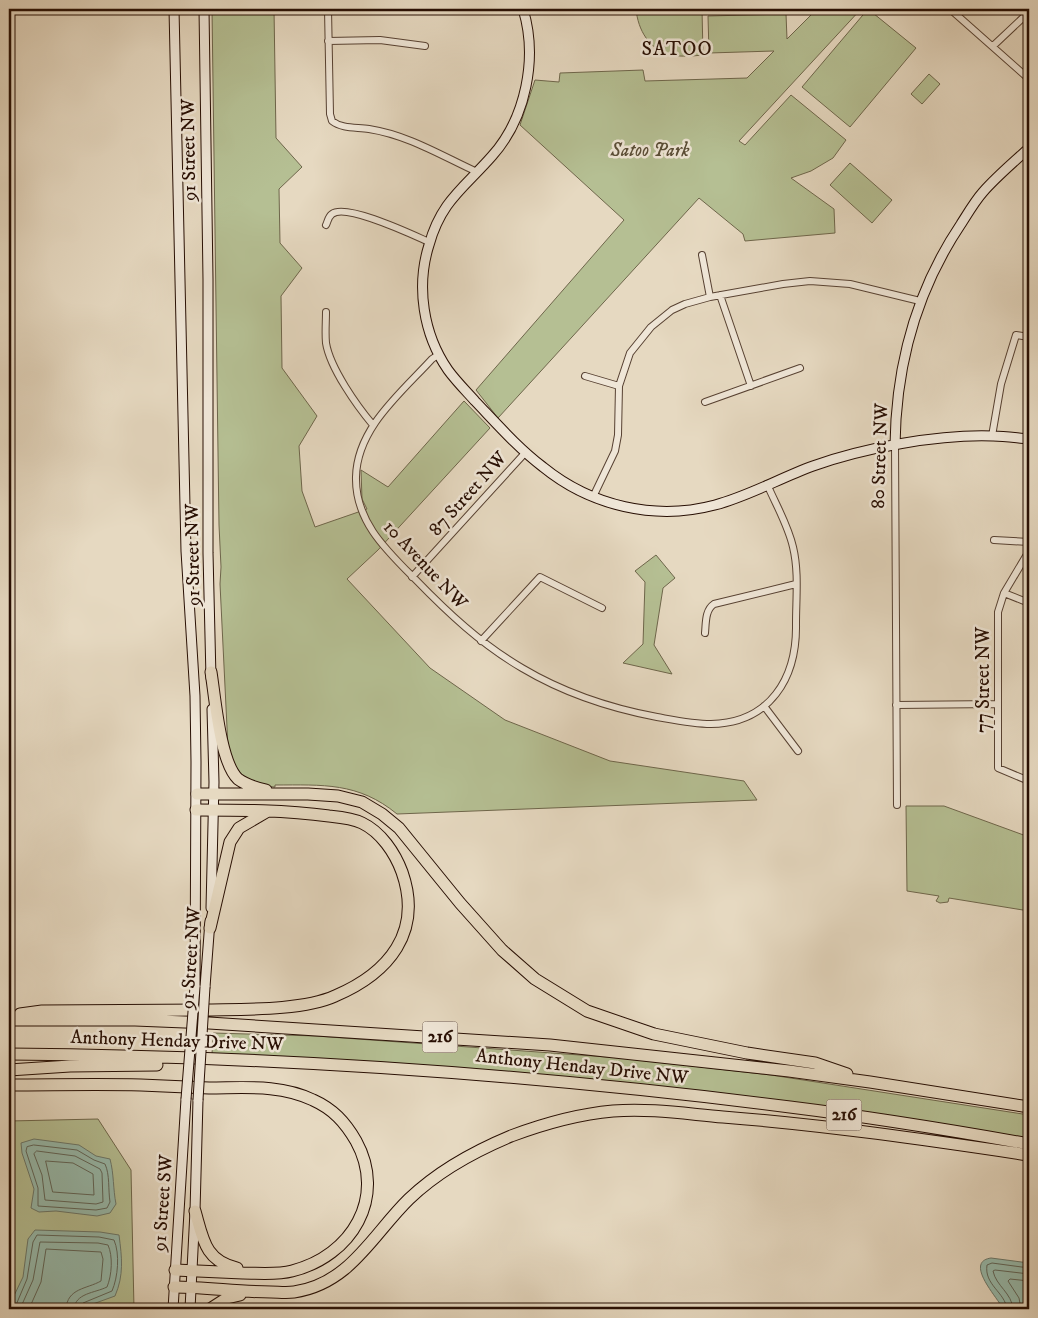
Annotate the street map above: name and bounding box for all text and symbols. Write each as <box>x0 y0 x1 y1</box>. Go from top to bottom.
district label: SATOO <box>641 37 713 62</box>
street label: 91 Street NW <box>177 98 201 202</box>
park label: Satoo Park <box>610 139 689 162</box>
street label: 80 Street NW <box>867 402 893 509</box>
street label: 87 Street NW <box>424 447 512 541</box>
street label: 91 Street NW <box>181 503 205 607</box>
street label: 10 Avenue NW <box>378 516 472 615</box>
street label: 77 Street NW <box>972 626 995 733</box>
street label: 91 Street NW <box>176 905 206 1011</box>
road number: 216 <box>422 1022 458 1052</box>
street label: Anthony Henday Drive NW <box>70 1026 285 1056</box>
street label: Anthony Henday Drive NW <box>475 1044 690 1090</box>
road number: 216 <box>826 1100 862 1130</box>
street label: 91 Street SW <box>148 1153 178 1253</box>

